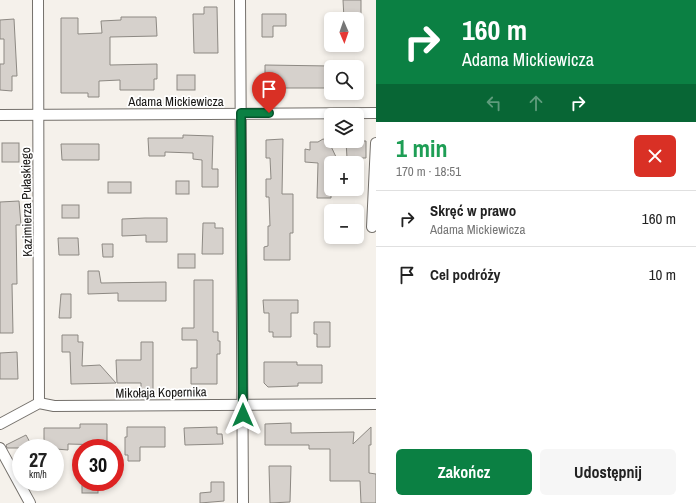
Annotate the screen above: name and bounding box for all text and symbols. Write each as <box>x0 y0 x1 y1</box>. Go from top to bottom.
text: 160 m <box>462 11 527 49</box>
north arrow <box>324 12 364 52</box>
map controls <box>324 12 364 244</box>
icon: right <box>396 16 448 68</box>
text: Adama Mickiewicza <box>462 47 594 72</box>
button: search <box>324 60 364 100</box>
pin <box>252 72 286 113</box>
icon: arrive <box>258 78 280 100</box>
icon: left <box>483 92 505 114</box>
icon: ahead <box>525 92 547 114</box>
icon: right <box>567 92 589 114</box>
street label: Adama Mickiewicza <box>127 93 224 110</box>
button: layers <box>324 108 364 148</box>
text: 1 min <box>396 132 447 164</box>
button: close <box>634 135 676 177</box>
street label: Kazimierza Pułaskiego <box>17 147 36 257</box>
button: + <box>324 156 364 196</box>
text: 170 m · 18:51 <box>396 163 461 180</box>
text: Skręć w prawo <box>430 200 516 221</box>
button: − <box>324 204 364 244</box>
icon: right <box>396 208 418 230</box>
text: 160 m <box>642 208 676 229</box>
text: Adama Mickiewicza <box>430 221 525 238</box>
icon: arrive <box>396 264 418 286</box>
text: Cel podróży <box>430 264 500 285</box>
text: 10 m <box>649 264 676 285</box>
street label: Mikołaja Kopernika <box>115 383 207 402</box>
position arrow <box>222 394 264 436</box>
speed limit sign: 30 <box>72 439 124 491</box>
text: 27 <box>29 446 47 473</box>
button: Zakończ <box>396 449 532 495</box>
button: Udostępnij <box>540 449 676 495</box>
text: km/h <box>29 468 47 481</box>

